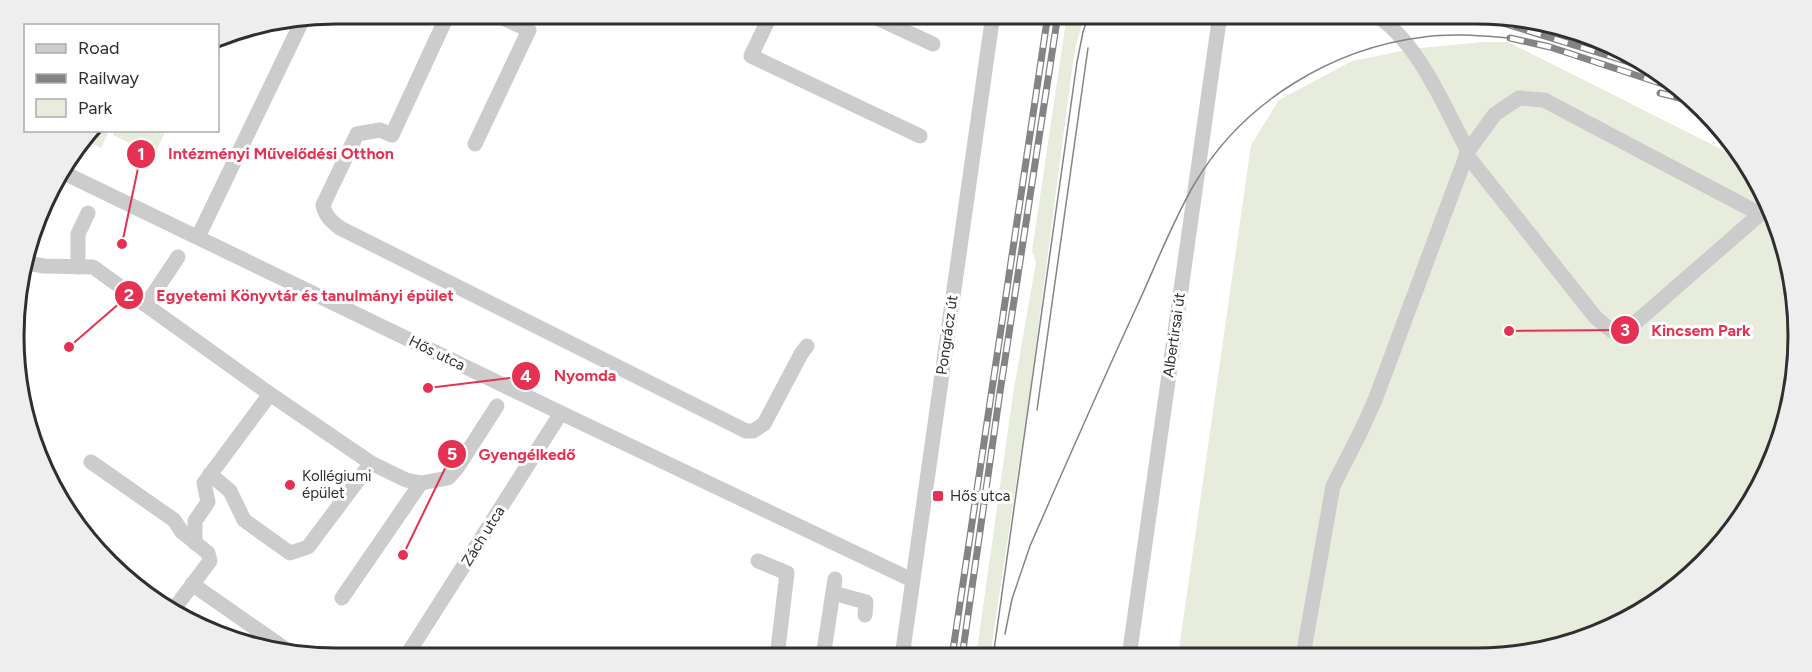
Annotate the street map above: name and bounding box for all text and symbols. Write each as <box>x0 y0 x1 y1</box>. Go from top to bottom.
legend <box>24 24 219 132</box>
text: Road <box>78 37 119 59</box>
text: Railway <box>78 67 140 89</box>
text: Park <box>78 97 113 119</box>
callout: Intézményi Művelődési Otthon <box>126 137 406 171</box>
text: 1 <box>137 143 145 165</box>
text: Intézményi Művelődési Otthon <box>168 144 394 163</box>
callout: Egyetemi Könyvtár és tanulmányi épület <box>114 278 466 312</box>
text: 2 <box>124 284 134 306</box>
text: Egyetemi Könyvtár és tanulmányi épület <box>156 286 454 305</box>
street label: Albertirsai út <box>1159 291 1189 379</box>
street label: Pongrácz út <box>932 294 962 376</box>
callout: Kincsem Park <box>1610 313 1763 347</box>
text: 3 <box>1620 319 1630 341</box>
text: Kincsem Park <box>1651 321 1751 340</box>
street label: Hős utca <box>406 332 468 374</box>
callout: Nyomda <box>511 359 628 393</box>
text: 4 <box>520 365 532 387</box>
text: Nyomda <box>554 366 616 385</box>
callout: Gyengélkedő <box>437 437 588 471</box>
text: 5 <box>447 443 457 465</box>
text: Gyengélkedő <box>478 445 576 464</box>
place label: Kollégiumi épület <box>302 467 371 502</box>
marker: Kollégiumi épület <box>283 478 297 492</box>
place label: Hős utca <box>950 487 1010 505</box>
marker: Hős utca <box>931 489 945 503</box>
street label: Zách utca <box>458 503 508 569</box>

